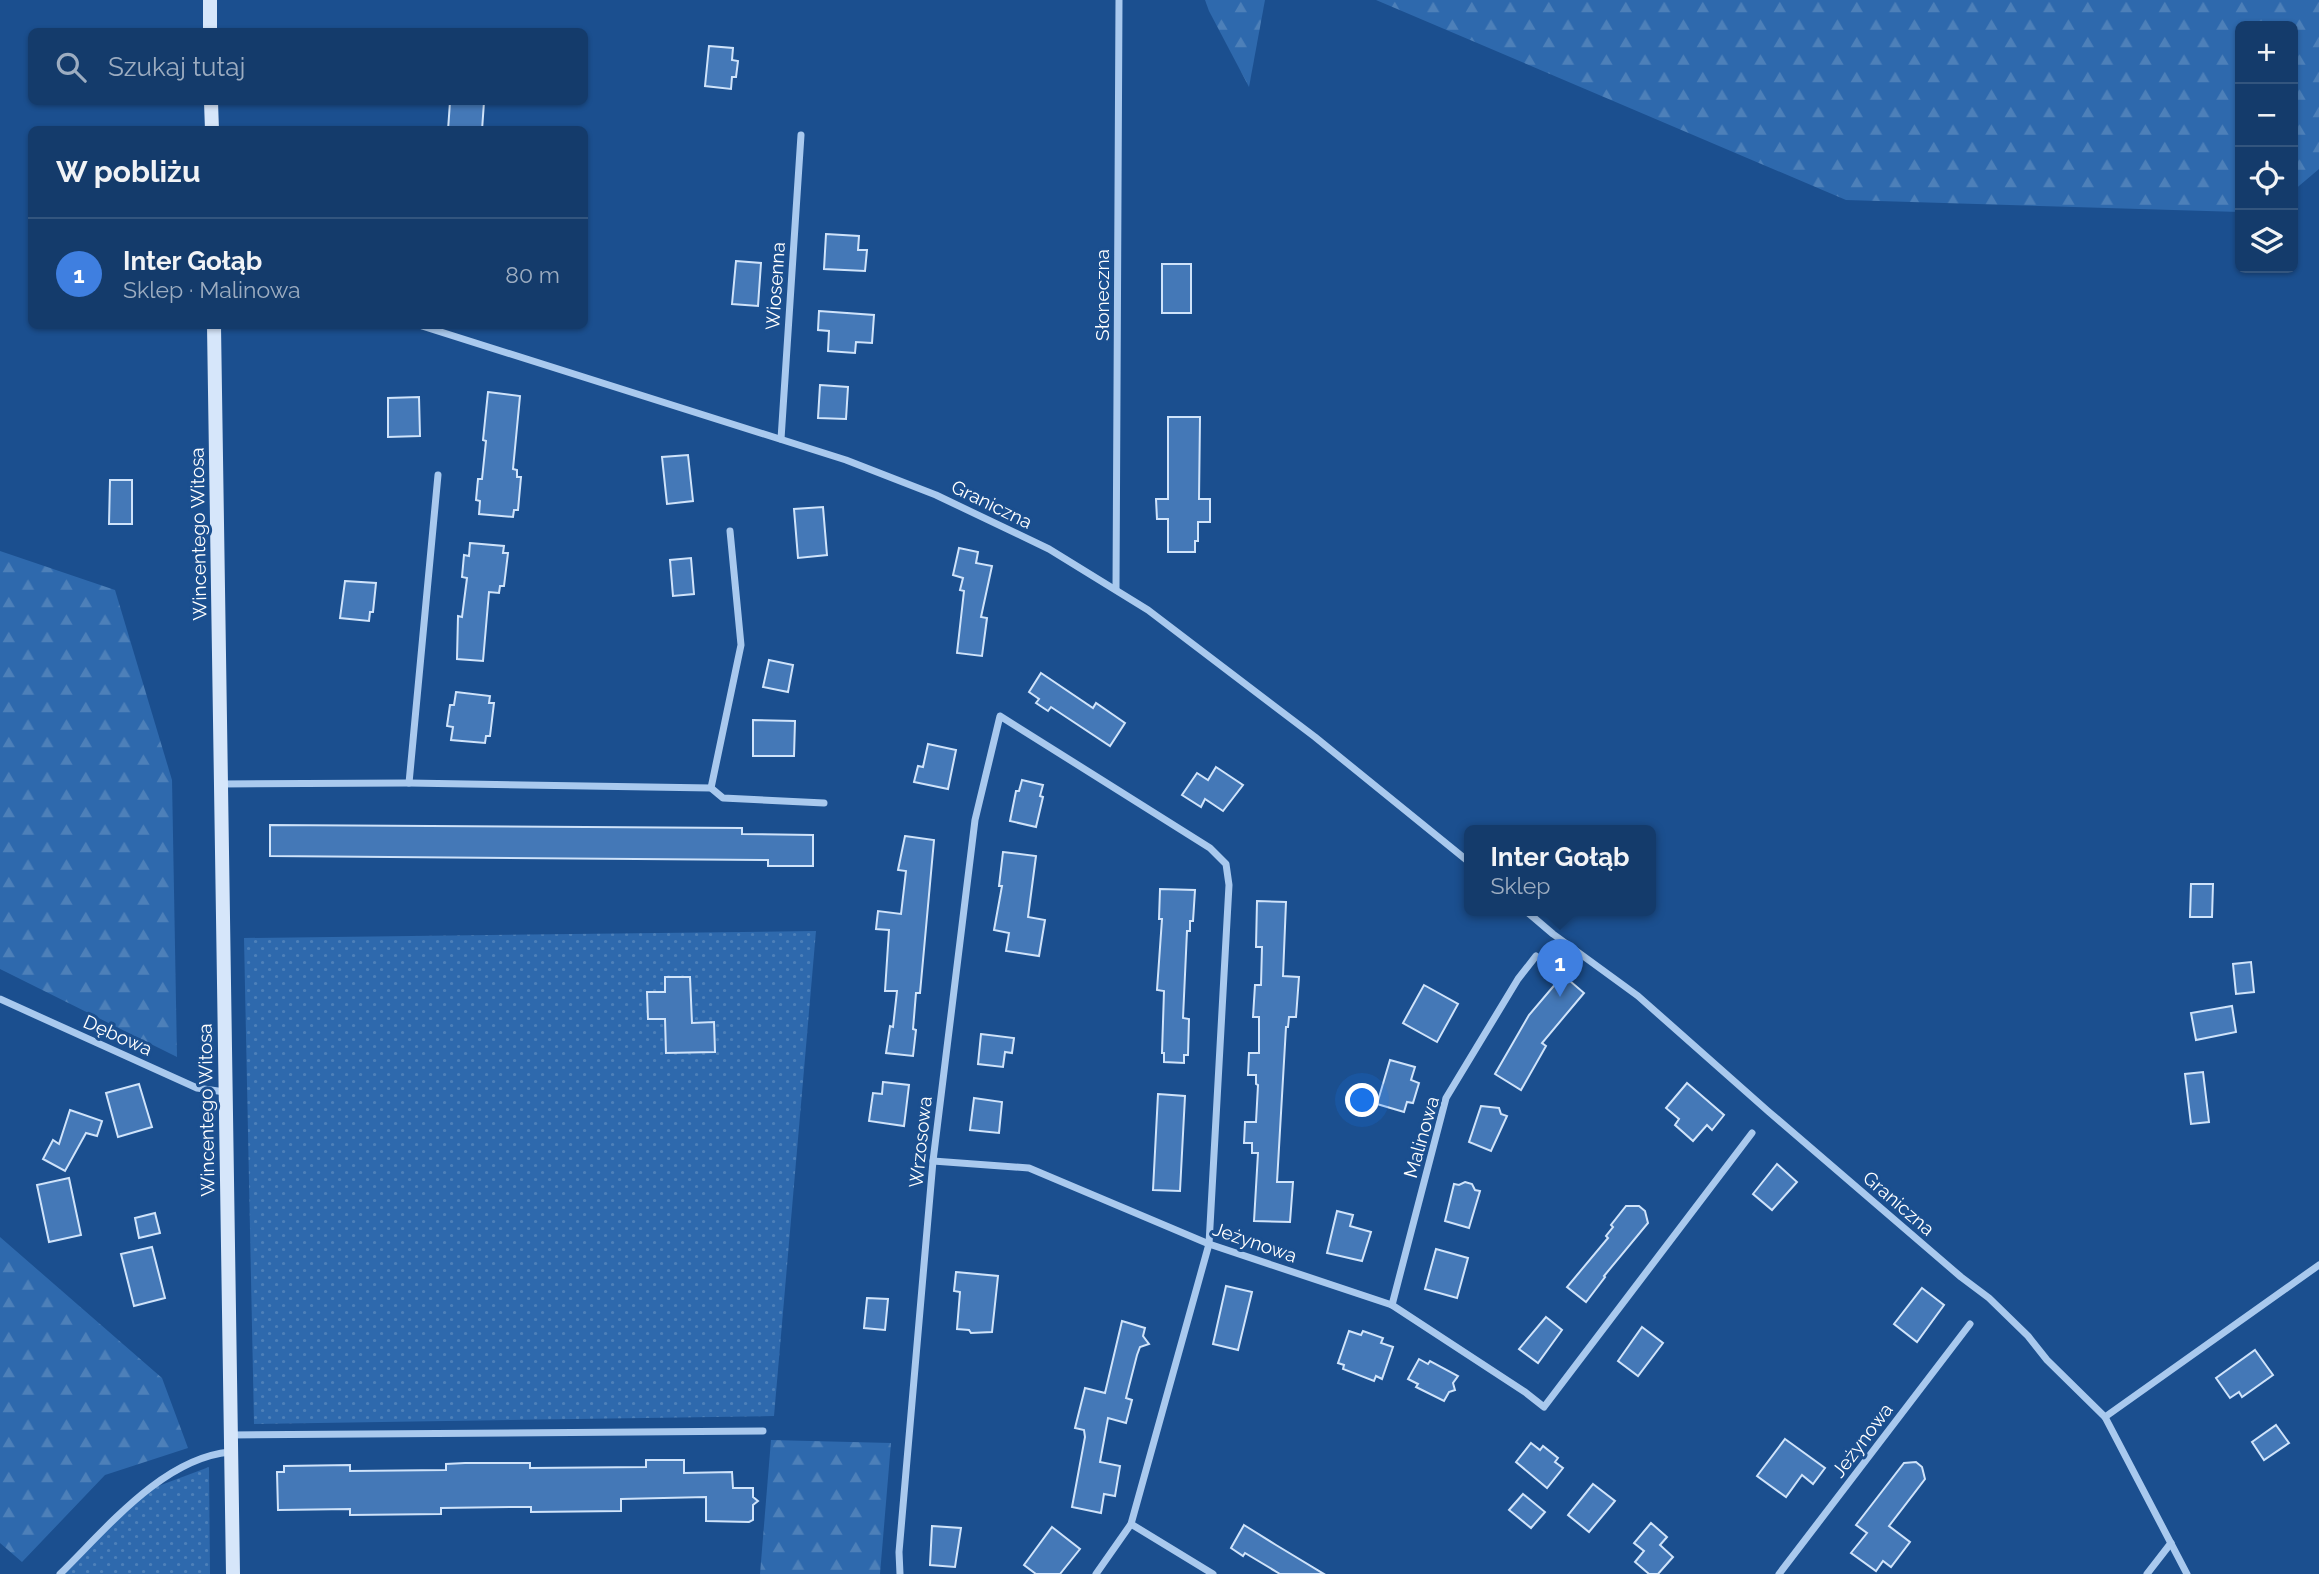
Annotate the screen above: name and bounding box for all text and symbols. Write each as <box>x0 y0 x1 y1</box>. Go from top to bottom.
map controls <box>2235 21 2298 273</box>
button: + <box>2235 21 2298 84</box>
search box <box>28 28 588 105</box>
icon: search <box>52 48 90 86</box>
text: Szukaj tutaj <box>108 52 245 82</box>
button: − <box>2235 84 2298 147</box>
button: locate <box>2235 147 2298 210</box>
text: W pobliżu <box>56 154 200 189</box>
button: layers <box>2235 210 2298 273</box>
street label: Wiosenna <box>761 241 789 331</box>
text: Inter Gołąb <box>123 246 262 276</box>
street label: Słoneczna <box>1091 249 1113 341</box>
text: 1 <box>73 261 85 288</box>
text: 80 m <box>505 261 560 288</box>
text: Sklep · Malinowa <box>123 276 301 303</box>
street label: Wincentego Witosa <box>185 447 211 621</box>
street label: Graniczna <box>948 475 1036 533</box>
popup <box>1464 825 1656 916</box>
text: Inter Gołąb <box>1490 842 1630 872</box>
text: Sklep <box>1490 872 1551 899</box>
pin: 1 <box>1537 939 1583 997</box>
street label: Dębowa <box>80 1010 156 1060</box>
street label: Wincentego Witosa <box>193 1023 219 1197</box>
your location <box>1345 1083 1379 1117</box>
street label: Malinowa <box>1399 1094 1443 1180</box>
street label: Wrzosowa <box>904 1095 936 1189</box>
street label: Graniczna <box>1859 1166 1939 1240</box>
street label: Jeżynowa <box>1210 1217 1300 1267</box>
street label: Jeżynowa <box>1827 1399 1897 1481</box>

